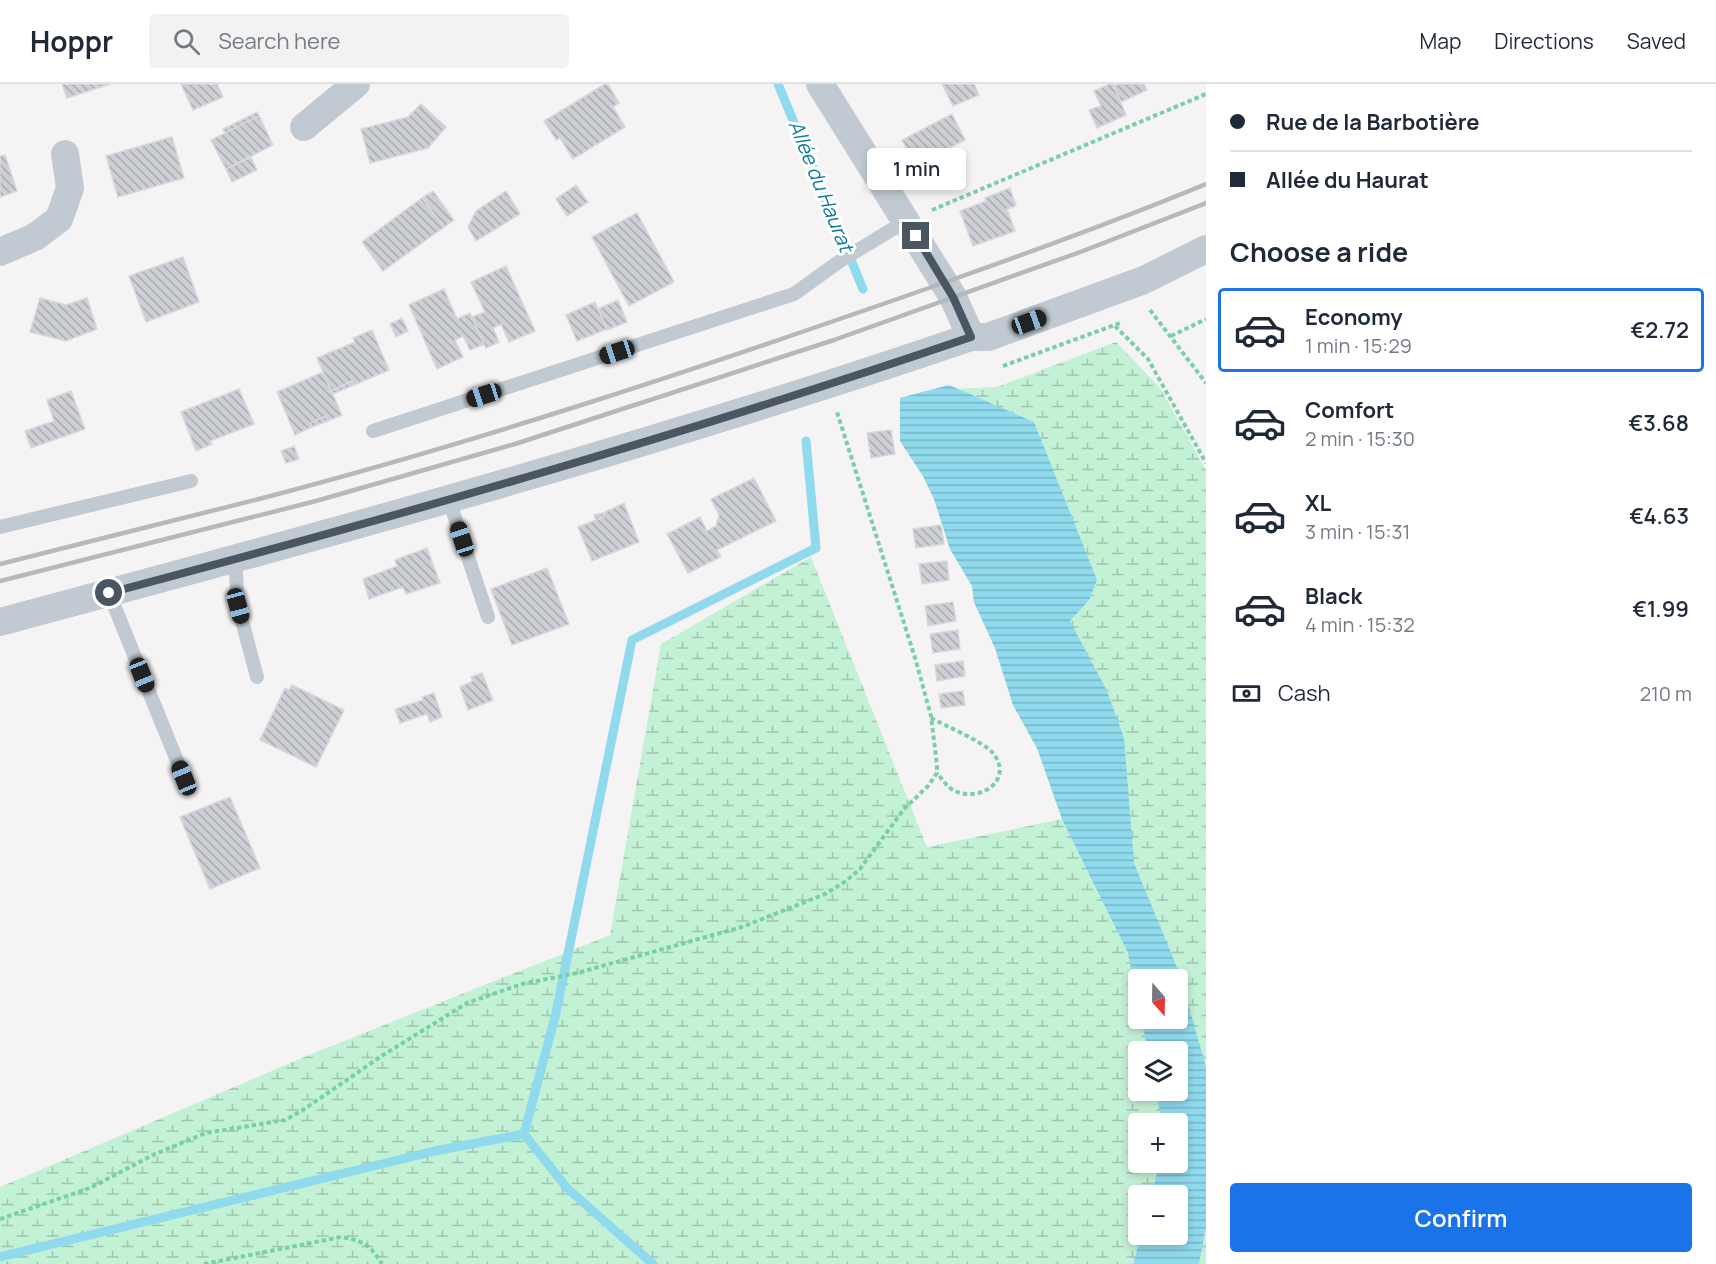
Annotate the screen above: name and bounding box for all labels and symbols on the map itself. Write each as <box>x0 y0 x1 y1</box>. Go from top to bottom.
water label: Allée du Haurat <box>783 116 861 257</box>
callout: 1 min <box>866 149 966 191</box>
route end <box>902 222 929 249</box>
car <box>1009 307 1049 337</box>
car <box>597 338 637 366</box>
car <box>464 381 504 409</box>
car <box>448 519 476 559</box>
route start <box>95 579 122 606</box>
car <box>225 586 251 626</box>
car <box>127 655 157 695</box>
car <box>169 758 199 798</box>
north arrow <box>1128 969 1188 1029</box>

